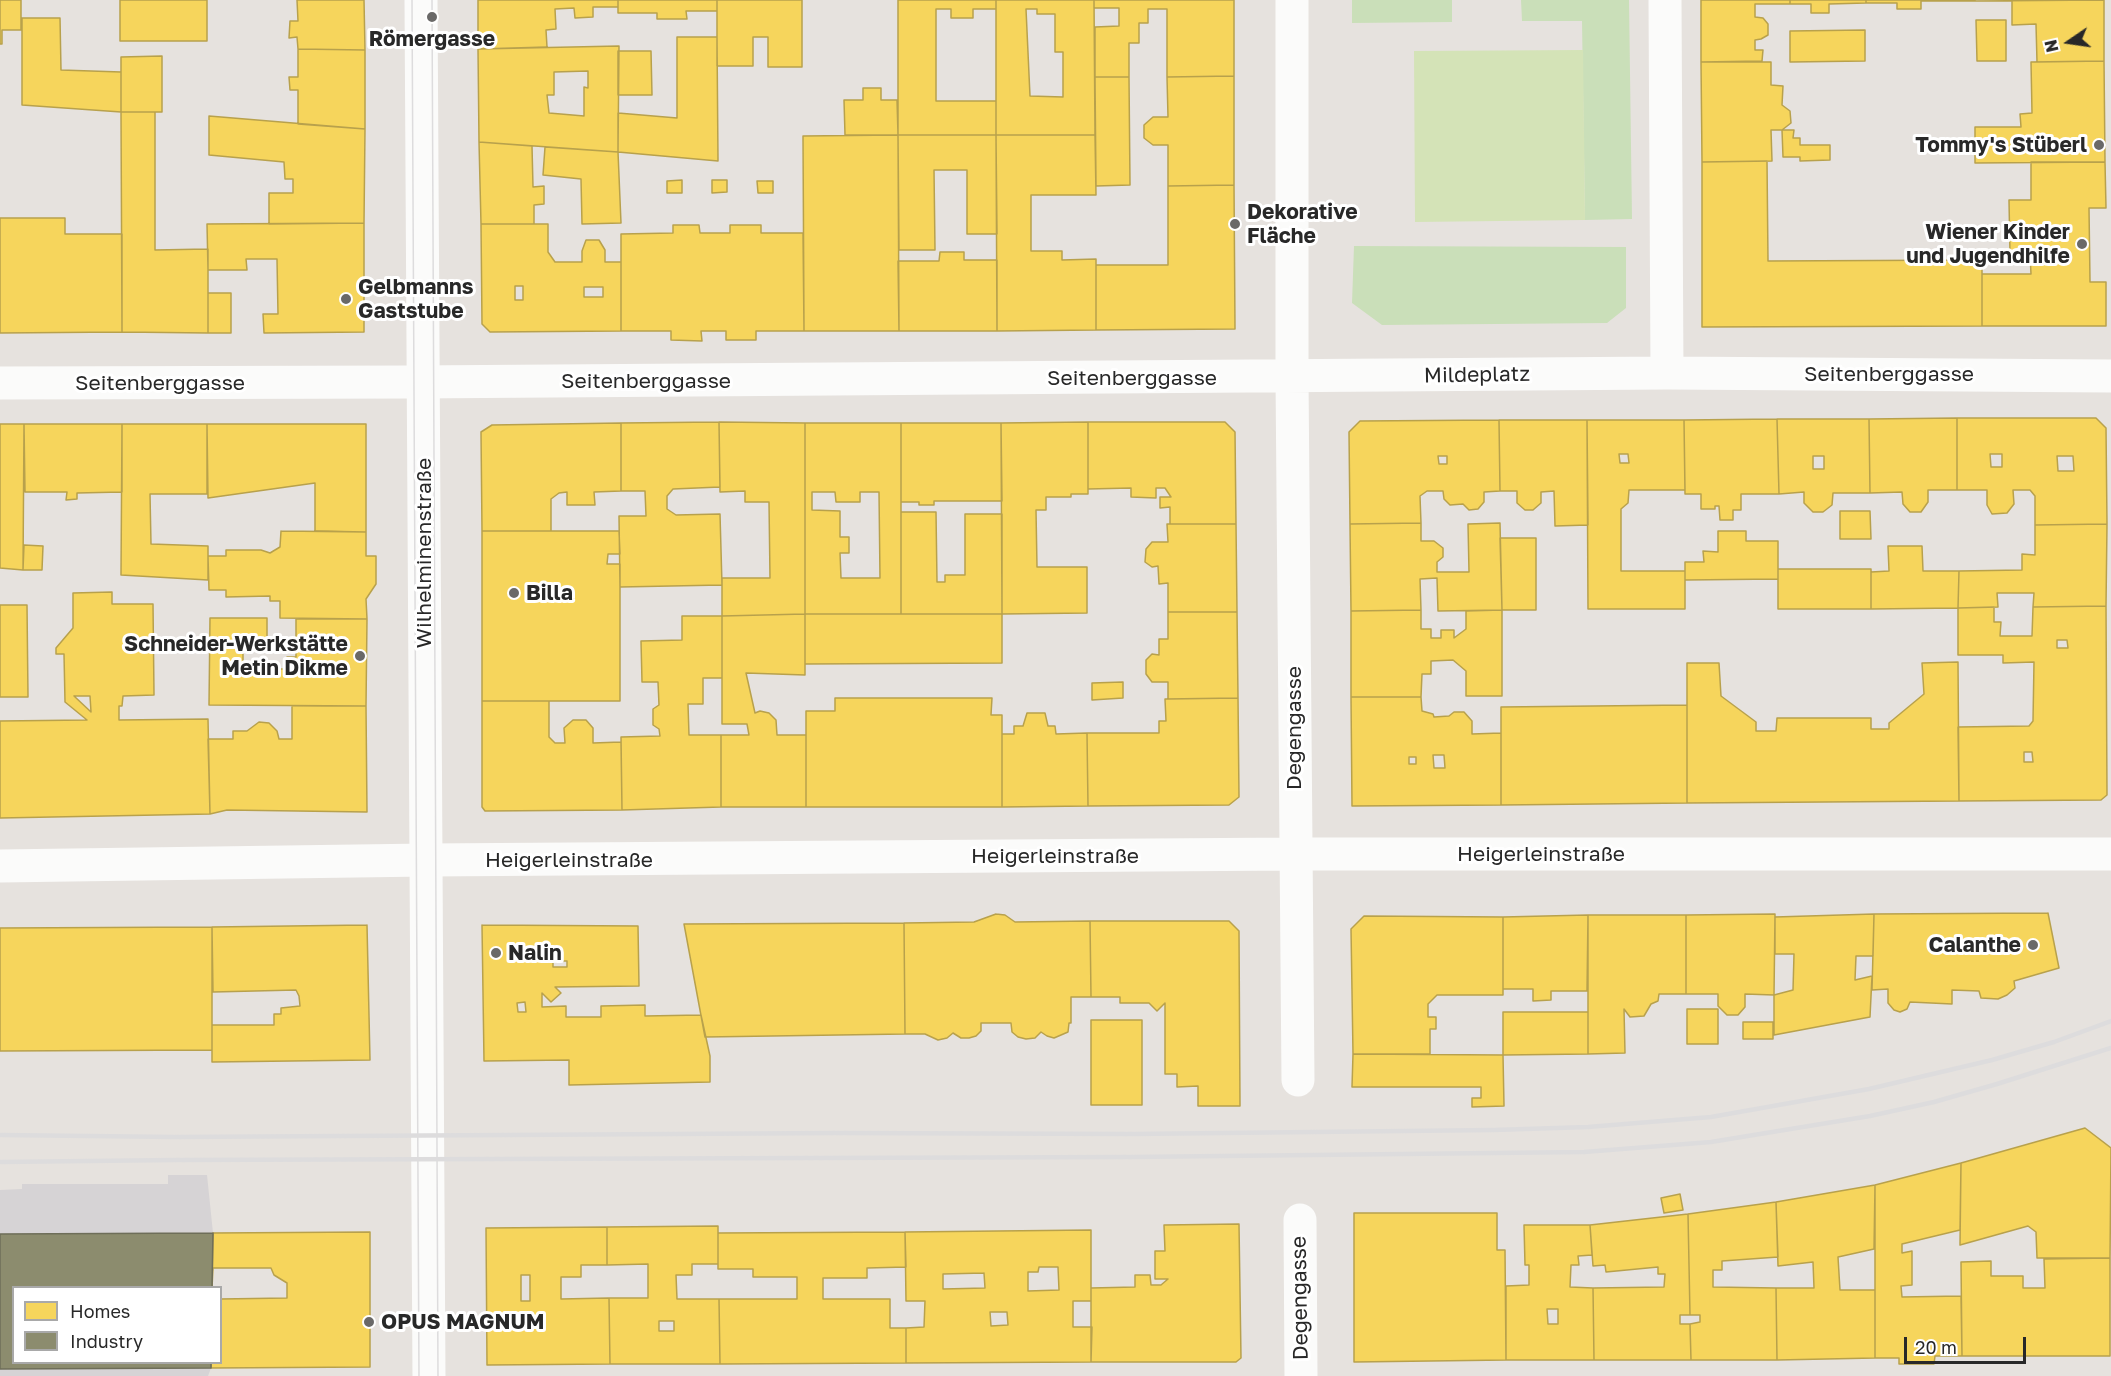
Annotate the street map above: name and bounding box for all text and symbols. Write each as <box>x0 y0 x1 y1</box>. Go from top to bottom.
marker: Römergasse <box>425 10 439 24</box>
north arrow <box>2039 12 2099 72</box>
place label: Römergasse <box>369 26 495 52</box>
text: N <box>2040 38 2063 54</box>
place label: Tommy's Stüberl <box>1915 132 2087 158</box>
marker: Tommy's Stüberl <box>2092 138 2106 152</box>
place label: Dekorative Fläche <box>1247 199 1358 249</box>
marker: Dekorative Fläche <box>1228 217 1242 231</box>
place label: Wiener Kinder und Jugendhilfe <box>1906 219 2070 269</box>
marker: Wiener Kinder und Jugendhilfe <box>2075 237 2089 251</box>
place label: Gelbmanns Gaststube <box>358 274 473 324</box>
marker: Gelbmanns Gaststube <box>339 292 353 306</box>
street label: Mildeplatz <box>1424 361 1530 389</box>
street label: Seitenberggasse <box>1804 361 1974 387</box>
street label: Seitenberggasse <box>1047 365 1217 391</box>
street label: Seitenberggasse <box>561 368 731 394</box>
street label: Seitenberggasse <box>75 370 245 396</box>
street label: Wilhelminenstraße <box>411 458 437 648</box>
place label: Billa <box>526 580 573 606</box>
marker: Billa <box>507 586 521 600</box>
place label: Schneider-Werkstätte Metin Dikme <box>124 631 348 681</box>
marker: Schneider-Werkstätte Metin Dikme <box>353 649 367 663</box>
street label: Degengasse <box>1281 666 1307 790</box>
street label: Heigerleinstraße <box>1457 841 1625 867</box>
street label: Heigerleinstraße <box>971 843 1139 869</box>
street label: Heigerleinstraße <box>485 847 653 873</box>
place label: Calanthe <box>1928 932 2021 958</box>
marker: Calanthe <box>2026 938 2040 952</box>
place label: Nalin <box>508 940 562 966</box>
marker: Nalin <box>489 946 503 960</box>
street label: Degengasse <box>1286 1236 1314 1360</box>
legend <box>12 1286 222 1364</box>
text: Homes <box>70 1300 130 1322</box>
place label: OPUS MAGNUM <box>381 1309 544 1335</box>
marker: OPUS MAGNUM <box>362 1315 376 1329</box>
scale bar <box>1907 1325 2028 1363</box>
text: Industry <box>70 1330 143 1352</box>
text: 20 m <box>1915 1336 1957 1358</box>

